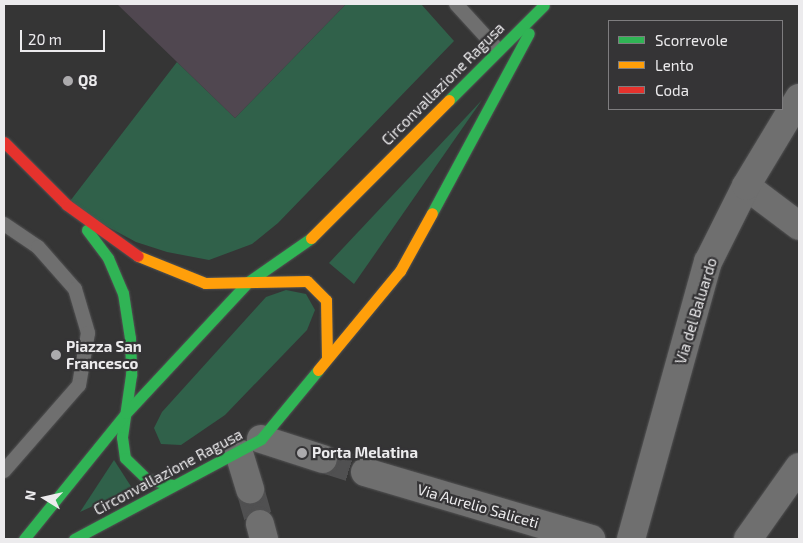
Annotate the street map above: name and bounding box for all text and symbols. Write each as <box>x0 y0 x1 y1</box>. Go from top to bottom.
street label: Circonvallazione Ragusa <box>378 19 508 149</box>
scale bar <box>22 20 108 52</box>
legend <box>608 20 783 110</box>
text: 20 m <box>28 30 62 48</box>
text: Scorrevole <box>655 31 728 49</box>
text: Lento <box>655 56 694 74</box>
place label: Q8 <box>78 72 98 90</box>
marker: Q8 <box>62 75 74 87</box>
text: Coda <box>655 81 689 99</box>
street label: Via del Baluardo <box>671 255 721 367</box>
place label: Piazza San Francesco <box>66 337 142 372</box>
marker: Piazza San Francesco <box>50 349 62 361</box>
street label: Circonvallazione Ragusa <box>90 425 246 519</box>
place label: Porta Melatina <box>312 444 418 462</box>
marker: Porta Melatina <box>296 447 308 459</box>
north arrow <box>20 473 70 523</box>
street label: Via Aurelio Saliceti <box>415 480 541 532</box>
text: N <box>20 489 39 502</box>

